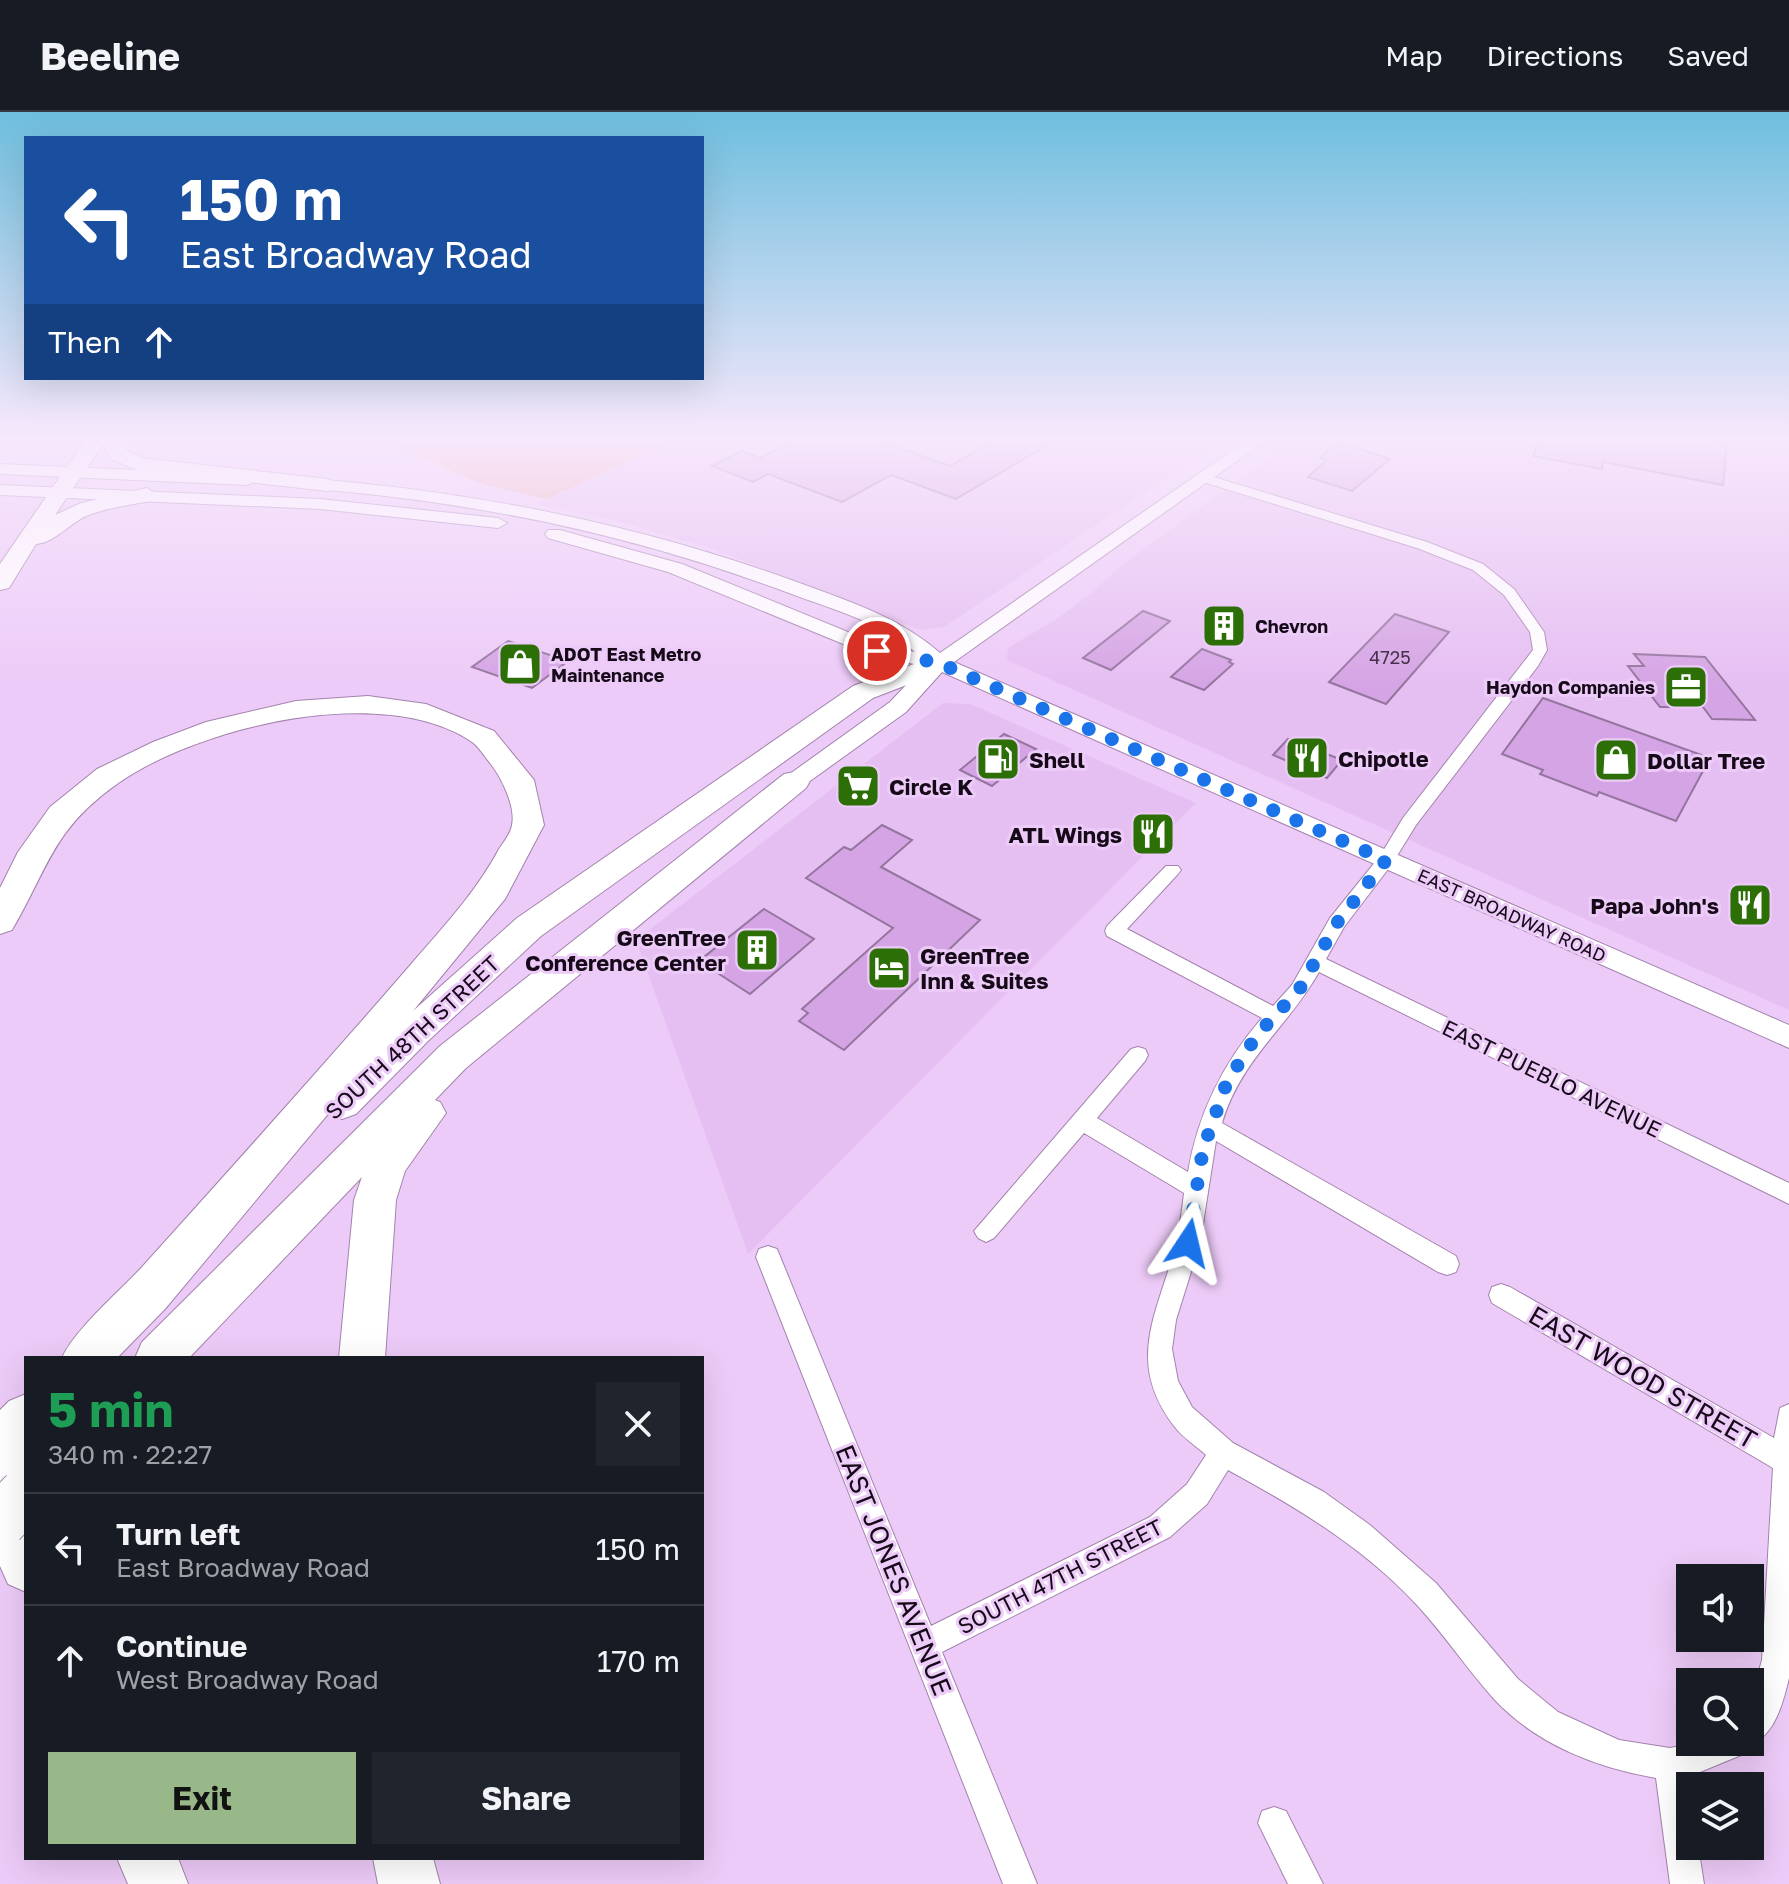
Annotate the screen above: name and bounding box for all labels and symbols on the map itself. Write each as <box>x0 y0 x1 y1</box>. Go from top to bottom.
building icon: Chevron <box>1200 602 1248 650</box>
place label: Chevron <box>1255 615 1328 637</box>
pin <box>843 617 911 685</box>
shop icon: ADOT East Metro Maintenance <box>496 640 544 688</box>
place label: ADOT East Metro Maintenance <box>551 643 701 686</box>
house number: 4725 <box>1369 646 1411 668</box>
office icon: Haydon Companies <box>1662 663 1710 711</box>
place label: Haydon Companies <box>1486 676 1655 698</box>
restaurant icon: Chipotle <box>1283 734 1331 782</box>
fuel station icon: Shell <box>974 735 1022 783</box>
shop icon: Dollar Tree <box>1592 736 1640 784</box>
place label: Chipotle <box>1338 745 1429 772</box>
place label: Shell <box>1029 746 1085 773</box>
place label: Dollar Tree <box>1647 747 1765 774</box>
supermarket icon: Circle K <box>834 762 882 810</box>
place label: Circle K <box>889 773 973 800</box>
restaurant icon: ATL Wings <box>1129 810 1177 858</box>
place label: ATL Wings <box>1008 821 1122 848</box>
street label: EAST BROADWAY ROAD <box>1414 863 1610 967</box>
restaurant icon: Papa John's <box>1726 881 1774 929</box>
place label: Papa John's <box>1590 892 1719 919</box>
place label: GreenTree Conference Center <box>525 924 726 976</box>
building icon: GreenTree Conference Center <box>733 926 781 974</box>
place label: GreenTree Inn & Suites <box>920 942 1049 994</box>
hotel icon: GreenTree Inn & Suites <box>865 944 913 992</box>
street label: SOUTH 48TH STREET <box>319 949 505 1125</box>
street label: EAST PUEBLO AVENUE <box>1438 1013 1666 1143</box>
position arrow <box>1146 1201 1230 1285</box>
street label: EAST WOOD STREET <box>1523 1299 1763 1455</box>
street label: EAST JONES AVENUE <box>830 1440 958 1700</box>
street label: SOUTH 47TH STREET <box>953 1512 1167 1639</box>

